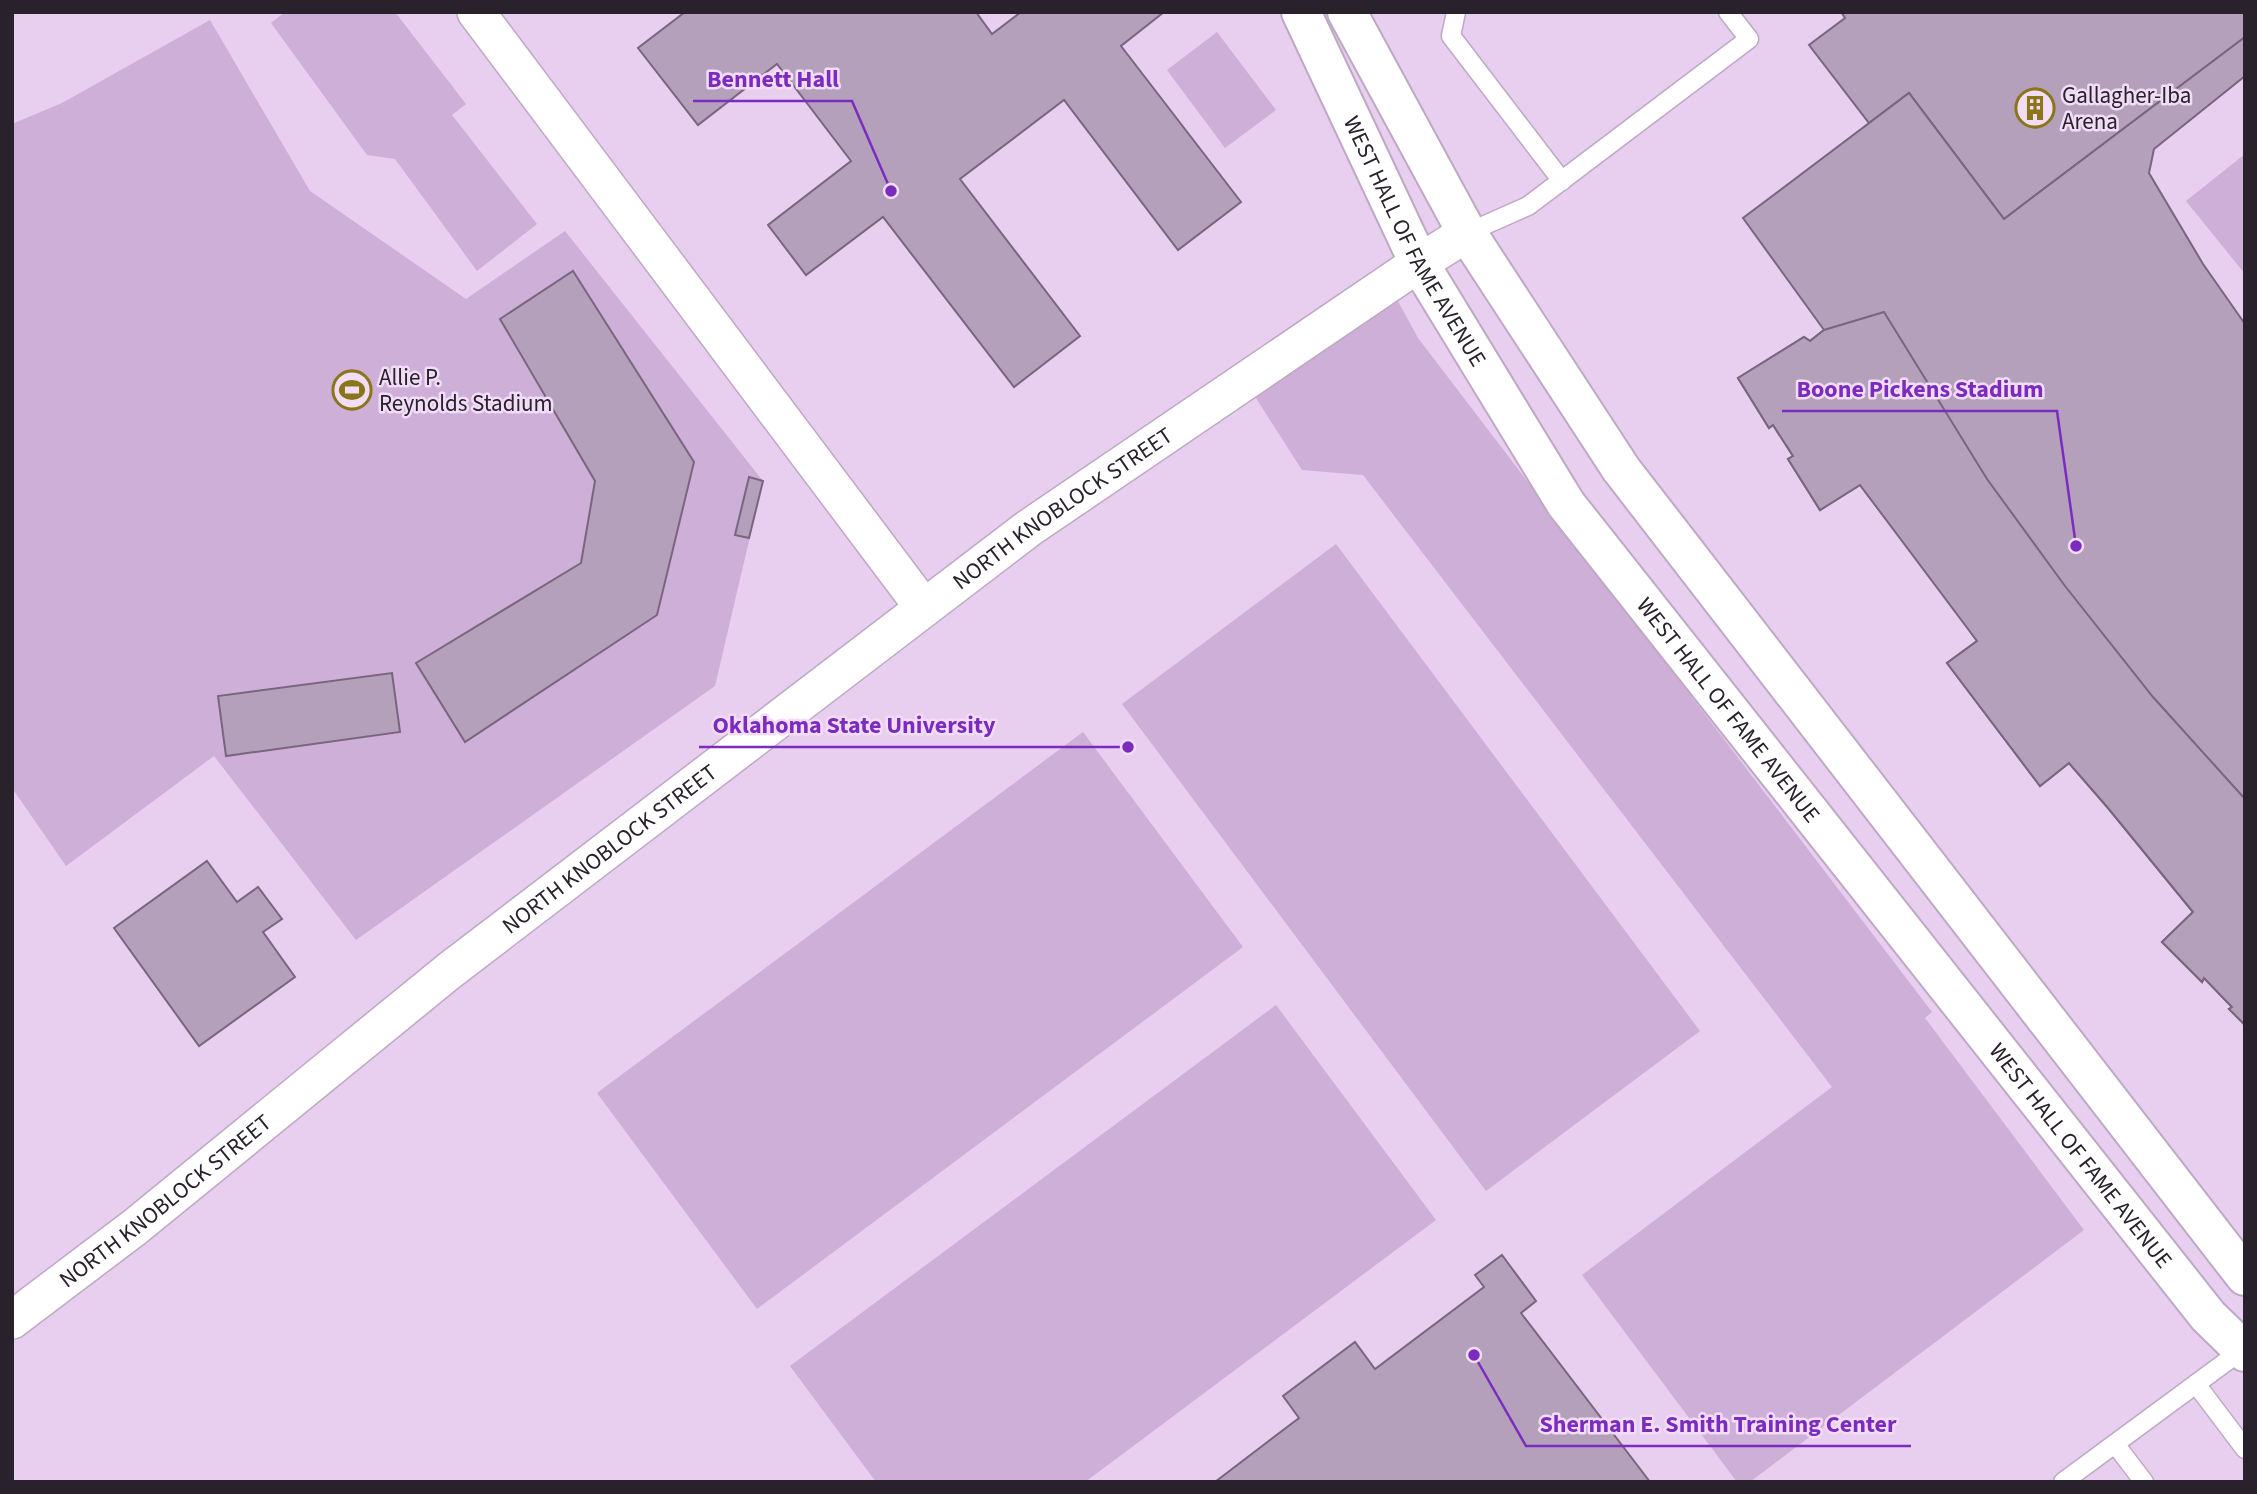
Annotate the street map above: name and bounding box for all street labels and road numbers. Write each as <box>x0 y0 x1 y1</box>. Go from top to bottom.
street label: WEST HALL OF FAME AVENUE <box>1335 111 1494 373</box>
street label: NORTH KNOBLOCK STREET <box>946 419 1179 598</box>
street label: WEST HALL OF FAME AVENUE <box>1629 590 1828 830</box>
street label: NORTH KNOBLOCK STREET <box>495 756 724 942</box>
street label: WEST HALL OF FAME AVENUE <box>1981 1036 2180 1275</box>
street label: NORTH KNOBLOCK STREET <box>52 1106 278 1296</box>

